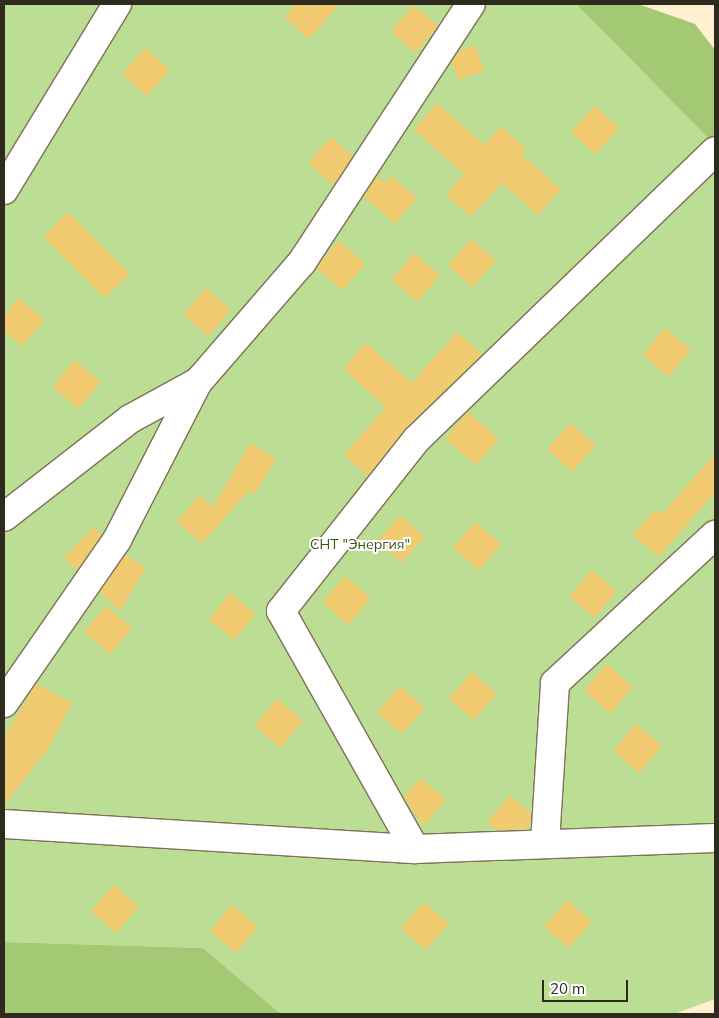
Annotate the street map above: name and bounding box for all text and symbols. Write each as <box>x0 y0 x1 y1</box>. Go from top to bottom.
park label: СНТ "Энергия" <box>310 536 410 552</box>
scale bar <box>544 970 630 1002</box>
text: 20 m <box>550 979 585 998</box>

